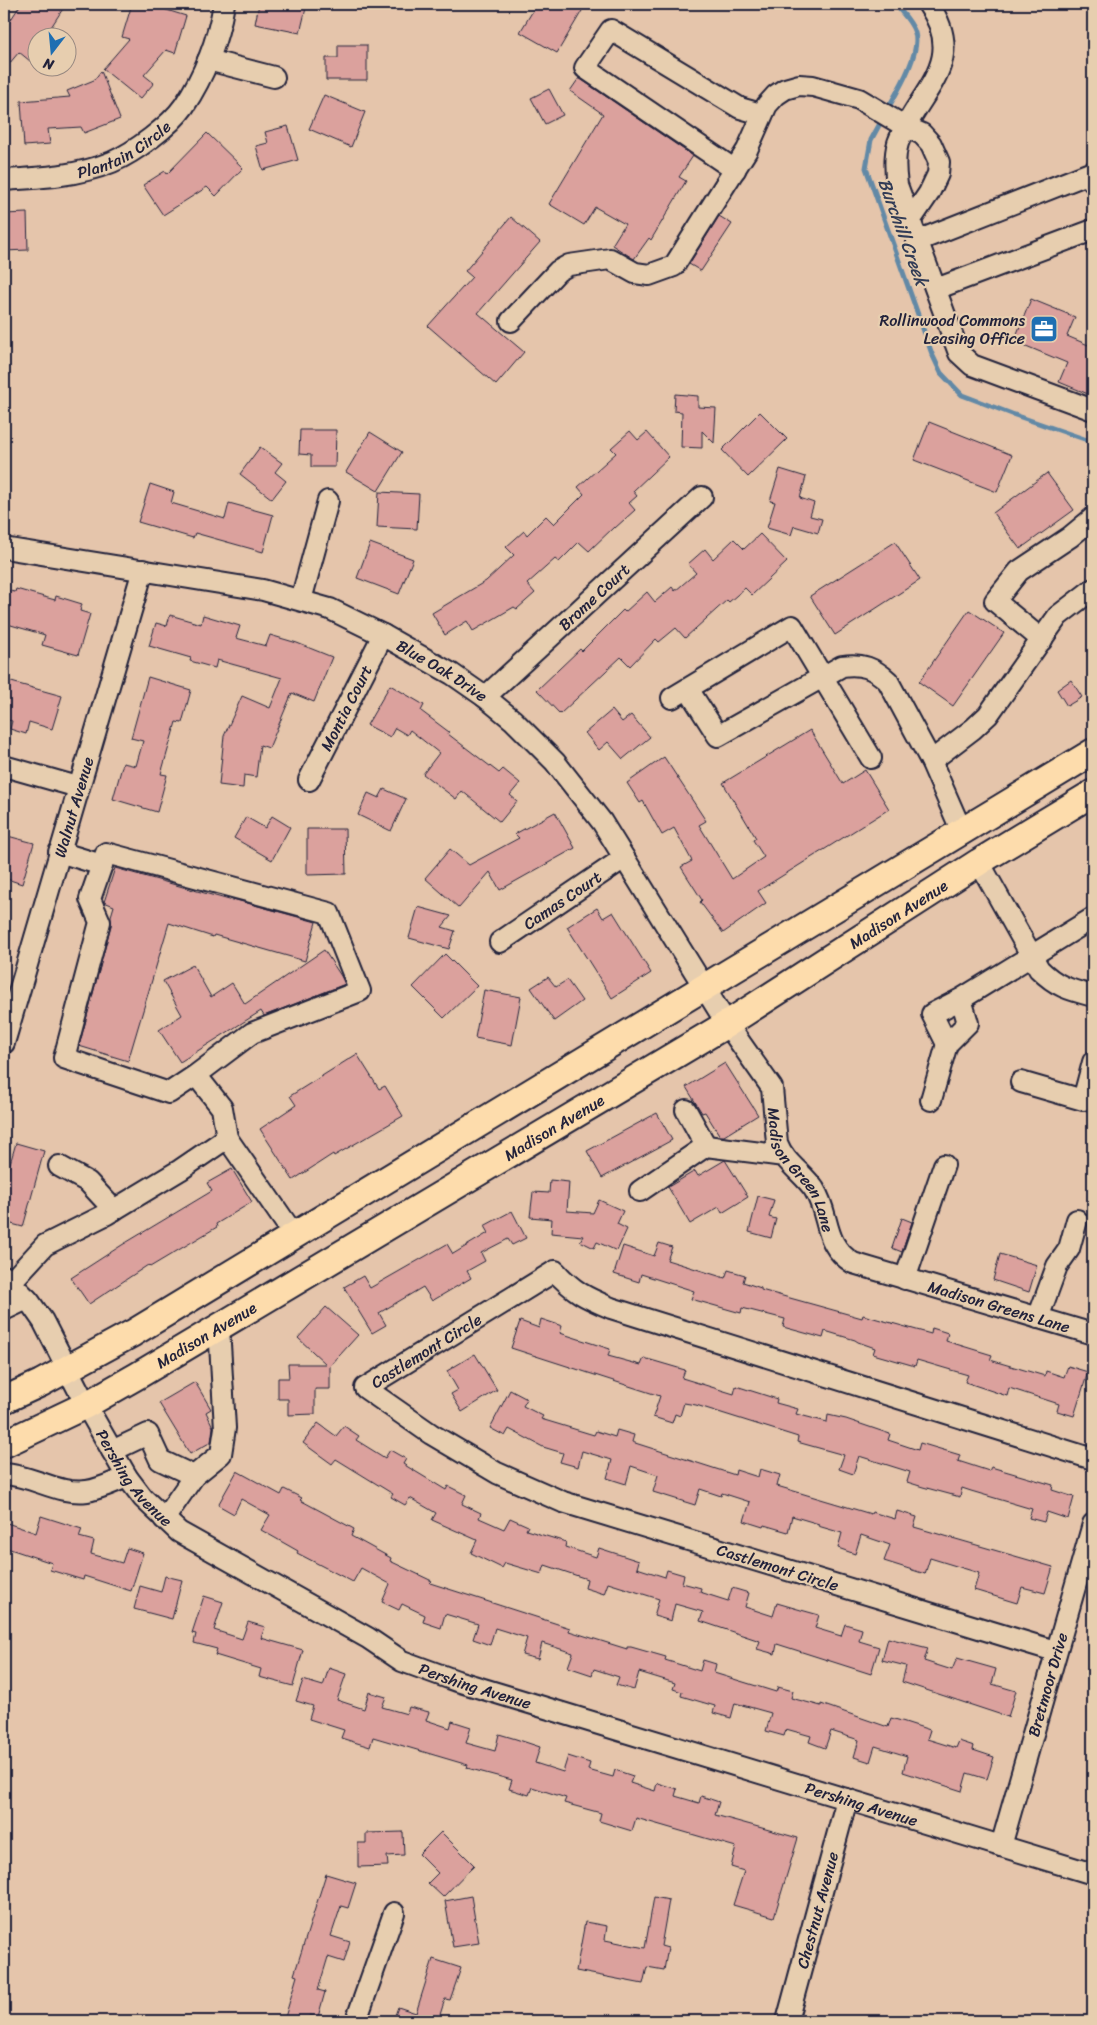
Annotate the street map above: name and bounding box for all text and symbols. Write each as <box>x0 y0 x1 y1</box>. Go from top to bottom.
north arrow <box>28 28 78 78</box>
text: N <box>40 51 58 78</box>
street label: Plantain Circle <box>74 113 178 187</box>
water label: Burchill Creek <box>869 174 938 293</box>
place label: Rollinwood Commons Leasing Office <box>879 306 1025 353</box>
office icon: Rollinwood Commons Leasing Office <box>1029 314 1059 344</box>
street label: Brome Court <box>551 556 637 638</box>
street label: Blue Oak Drive <box>391 631 494 710</box>
street label: Montia Court <box>312 660 380 756</box>
street label: Walnut Avenue <box>45 753 102 861</box>
street label: Camas Court <box>517 863 608 938</box>
street label: Madison Avenue <box>843 871 954 957</box>
street label: Madison Avenue <box>498 1086 611 1169</box>
street label: Madison Green Lane <box>759 1106 842 1236</box>
street label: Madison Greens Lane <box>925 1272 1074 1341</box>
street label: Madison Avenue <box>150 1294 263 1377</box>
street label: Castlemont Circle <box>365 1305 488 1396</box>
street label: Pershing Avenue <box>88 1424 179 1534</box>
street label: Castlemont Circle <box>713 1535 842 1600</box>
street label: Bretmoor Drive <box>1019 1629 1076 1740</box>
street label: Pershing Avenue <box>415 1654 535 1718</box>
street label: Pershing Avenue <box>801 1773 922 1835</box>
street label: Chestnut Avenue <box>788 1848 847 1972</box>

